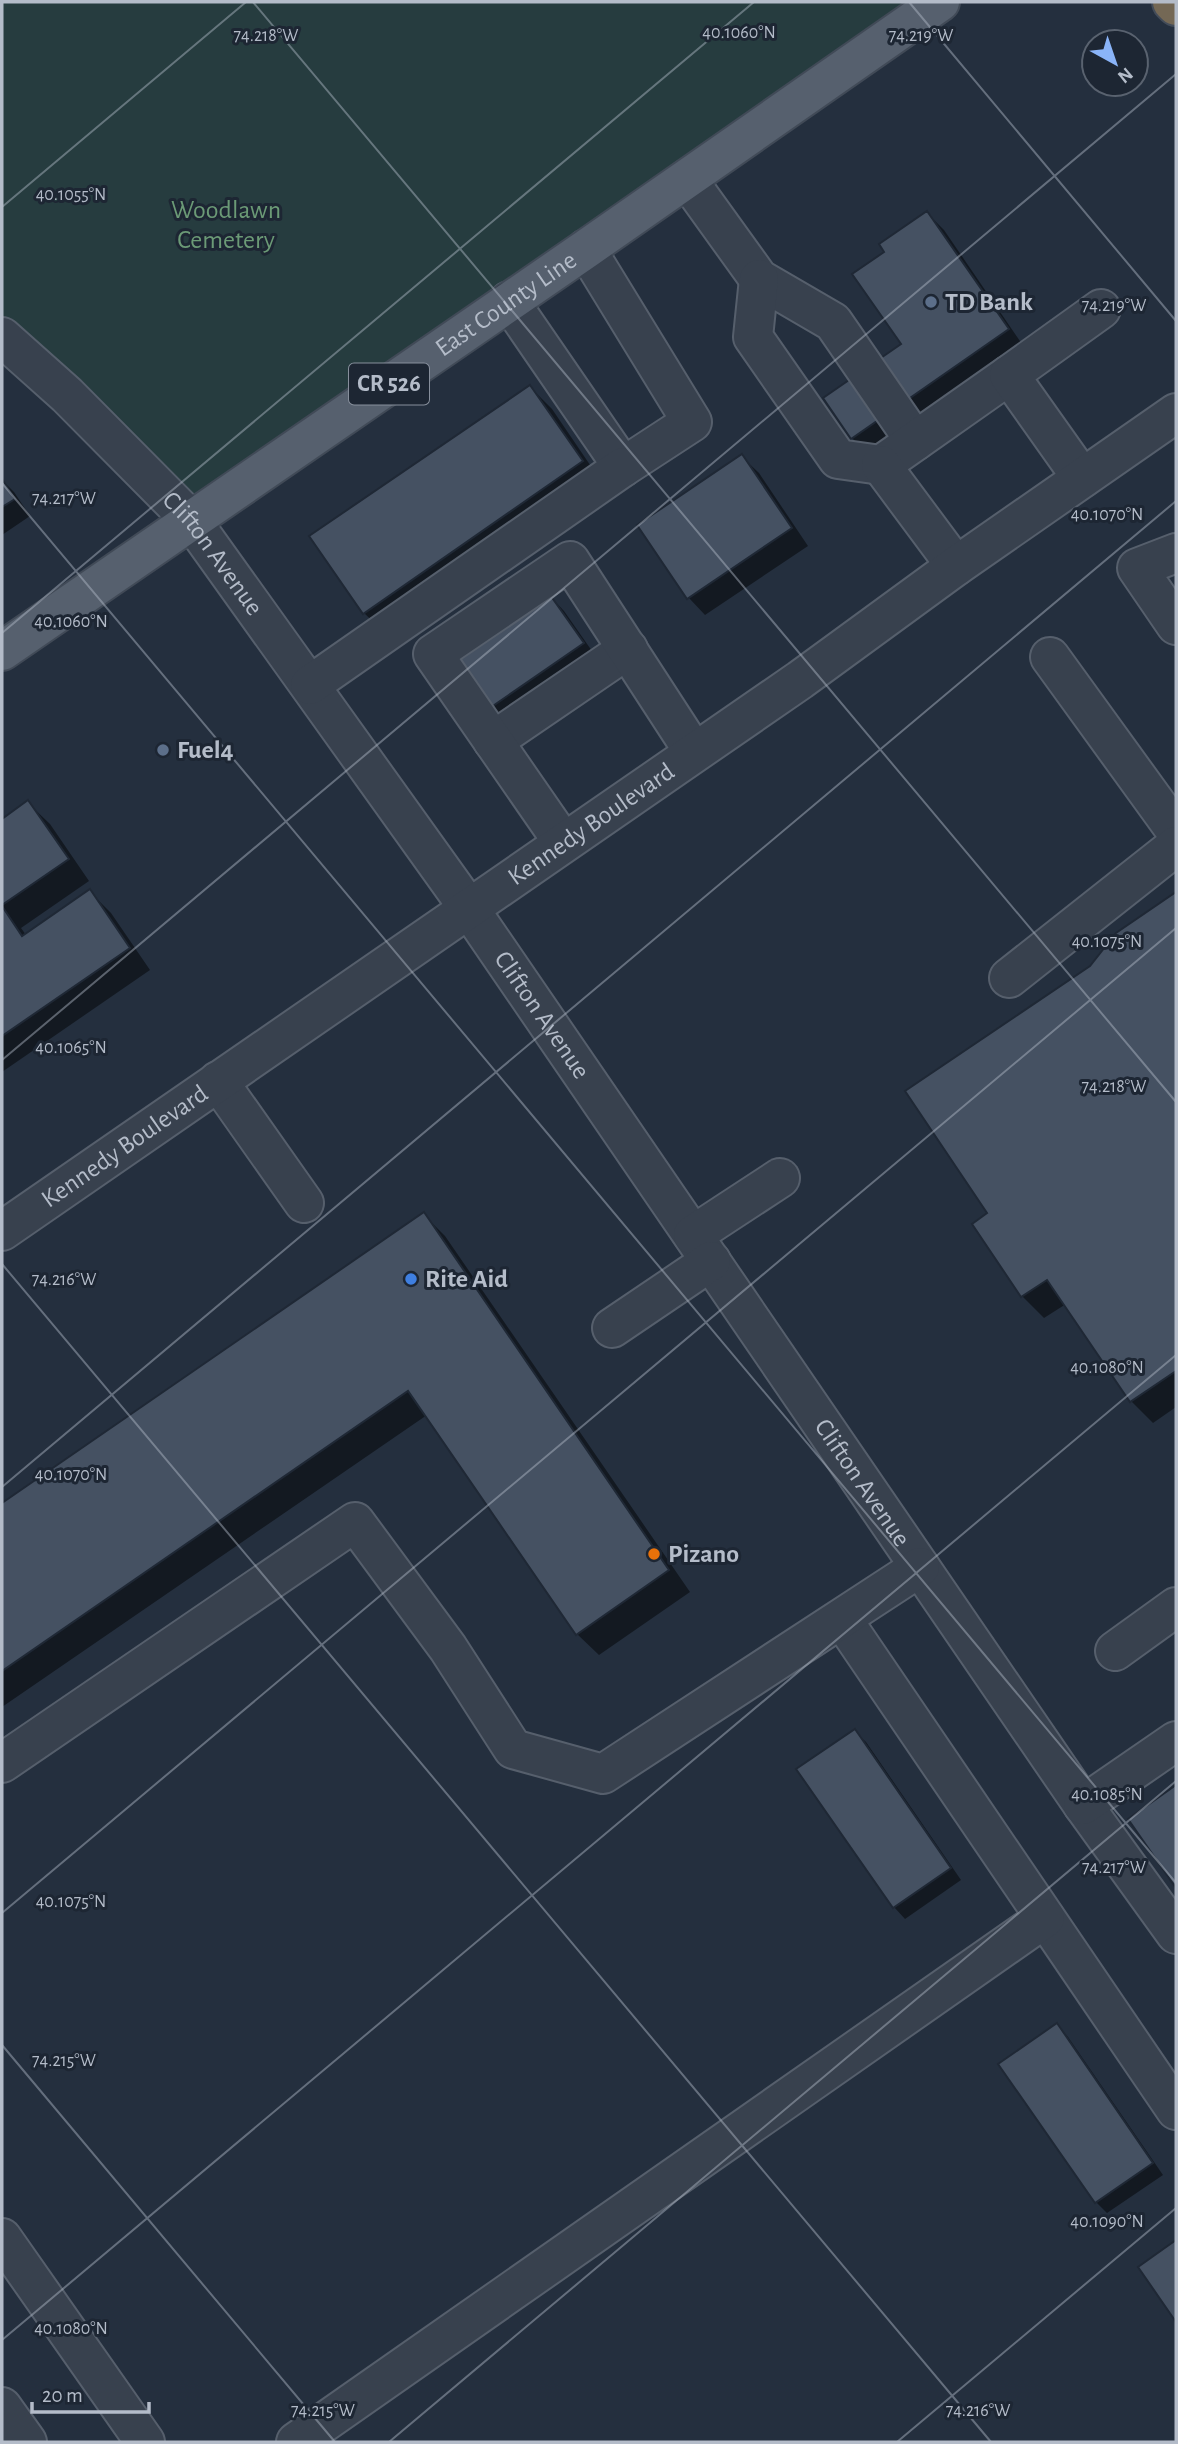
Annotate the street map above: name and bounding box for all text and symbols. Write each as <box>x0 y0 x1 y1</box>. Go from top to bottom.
text: 40.1060°N <box>702 24 776 42</box>
text: 74.218°W <box>234 27 298 45</box>
text: 74.219°W <box>889 27 953 45</box>
north arrow <box>1080 28 1150 98</box>
text: N <box>1114 63 1136 86</box>
text: 40.1055°N <box>36 186 106 204</box>
park label: Woodlawn Cemetery <box>171 197 281 253</box>
street label: East County Line <box>431 247 581 361</box>
place label: TD Bank <box>945 289 1033 315</box>
marker: TD Bank <box>923 294 939 310</box>
text: 74.219°W <box>1082 297 1146 315</box>
road number: CR 526 <box>349 363 429 404</box>
street label: Clifton Avenue <box>158 486 268 620</box>
text: 74.217°W <box>32 490 96 508</box>
text: 40.1070°N <box>1071 506 1143 524</box>
text: 40.1060°N <box>34 613 108 631</box>
place label: Fuel4 <box>177 737 234 763</box>
marker: Fuel4 <box>155 742 171 758</box>
street label: Kennedy Boulevard <box>503 758 679 890</box>
text: 40.1075°N <box>1072 933 1142 951</box>
street label: Clifton Avenue <box>489 946 595 1084</box>
text: 40.1065°N <box>35 1039 107 1057</box>
text: 74.218°W <box>1082 1078 1146 1096</box>
street label: Kennedy Boulevard <box>37 1080 212 1213</box>
place label: Rite Aid <box>425 1266 508 1292</box>
text: 74.216°W <box>32 1271 96 1289</box>
marker: Rite Aid <box>403 1271 419 1287</box>
text: 40.1080°N <box>1070 1359 1144 1377</box>
street label: Clifton Avenue <box>810 1414 915 1551</box>
text: 40.1070°N <box>35 1466 107 1484</box>
place label: Pizano <box>668 1541 739 1567</box>
marker: Pizano <box>646 1546 662 1562</box>
text: 40.1085°N <box>1071 1786 1143 1804</box>
text: 74.217°W <box>1082 1859 1146 1877</box>
text: 40.1075°N <box>36 1893 106 1911</box>
text: 74.215°W <box>32 2052 96 2070</box>
text: 40.1090°N <box>1070 2213 1144 2231</box>
text: 40.1080°N <box>34 2320 108 2338</box>
scale bar <box>32 2370 149 2414</box>
text: 20 m <box>42 2385 83 2406</box>
text: 74.215°W <box>291 2402 355 2420</box>
text: 74.216°W <box>946 2402 1010 2420</box>

